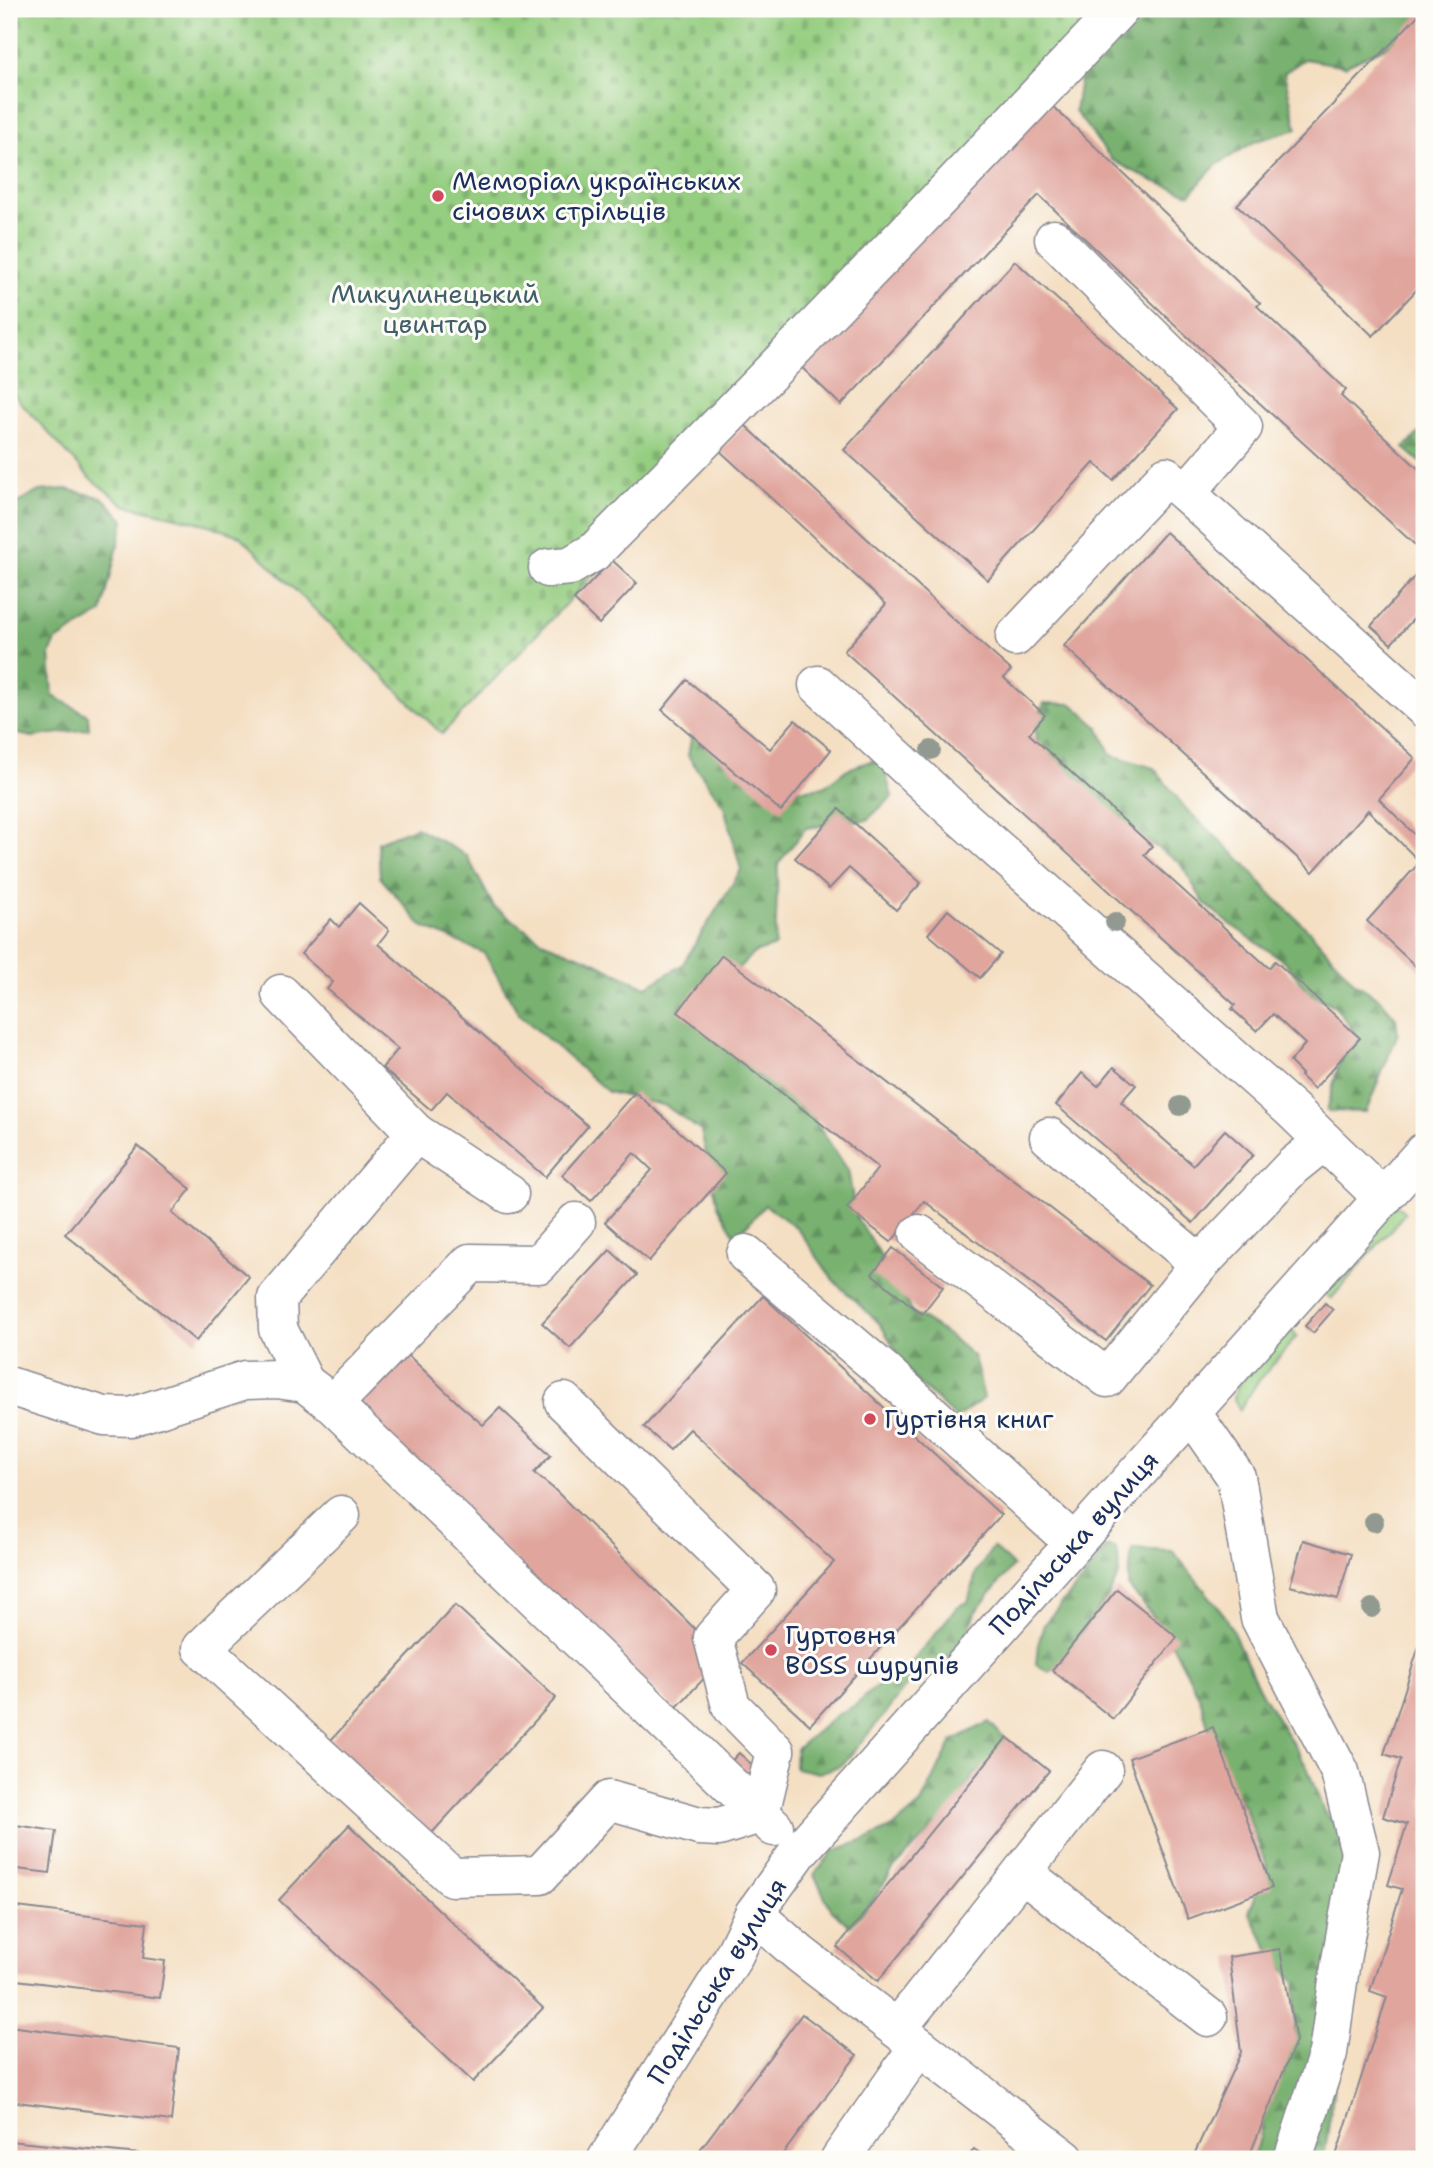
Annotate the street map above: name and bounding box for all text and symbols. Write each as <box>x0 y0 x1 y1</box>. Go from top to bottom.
place label: Меморіал українських січових стрільців <box>452 163 741 228</box>
marker: Меморіал українських січових стрільців <box>430 188 446 204</box>
park label: Микулинецький цвинтар <box>331 276 539 341</box>
place label: Гуртівня книг <box>884 1401 1054 1436</box>
marker: Гуртівня книг <box>862 1411 878 1427</box>
street label: Подільська вулиця <box>981 1443 1166 1643</box>
place label: Гуртовня BOSS шурупів <box>785 1617 959 1682</box>
marker: Гуртовня BOSS шурупів <box>763 1642 779 1658</box>
street label: Подільська вулиця <box>639 1871 794 2091</box>

